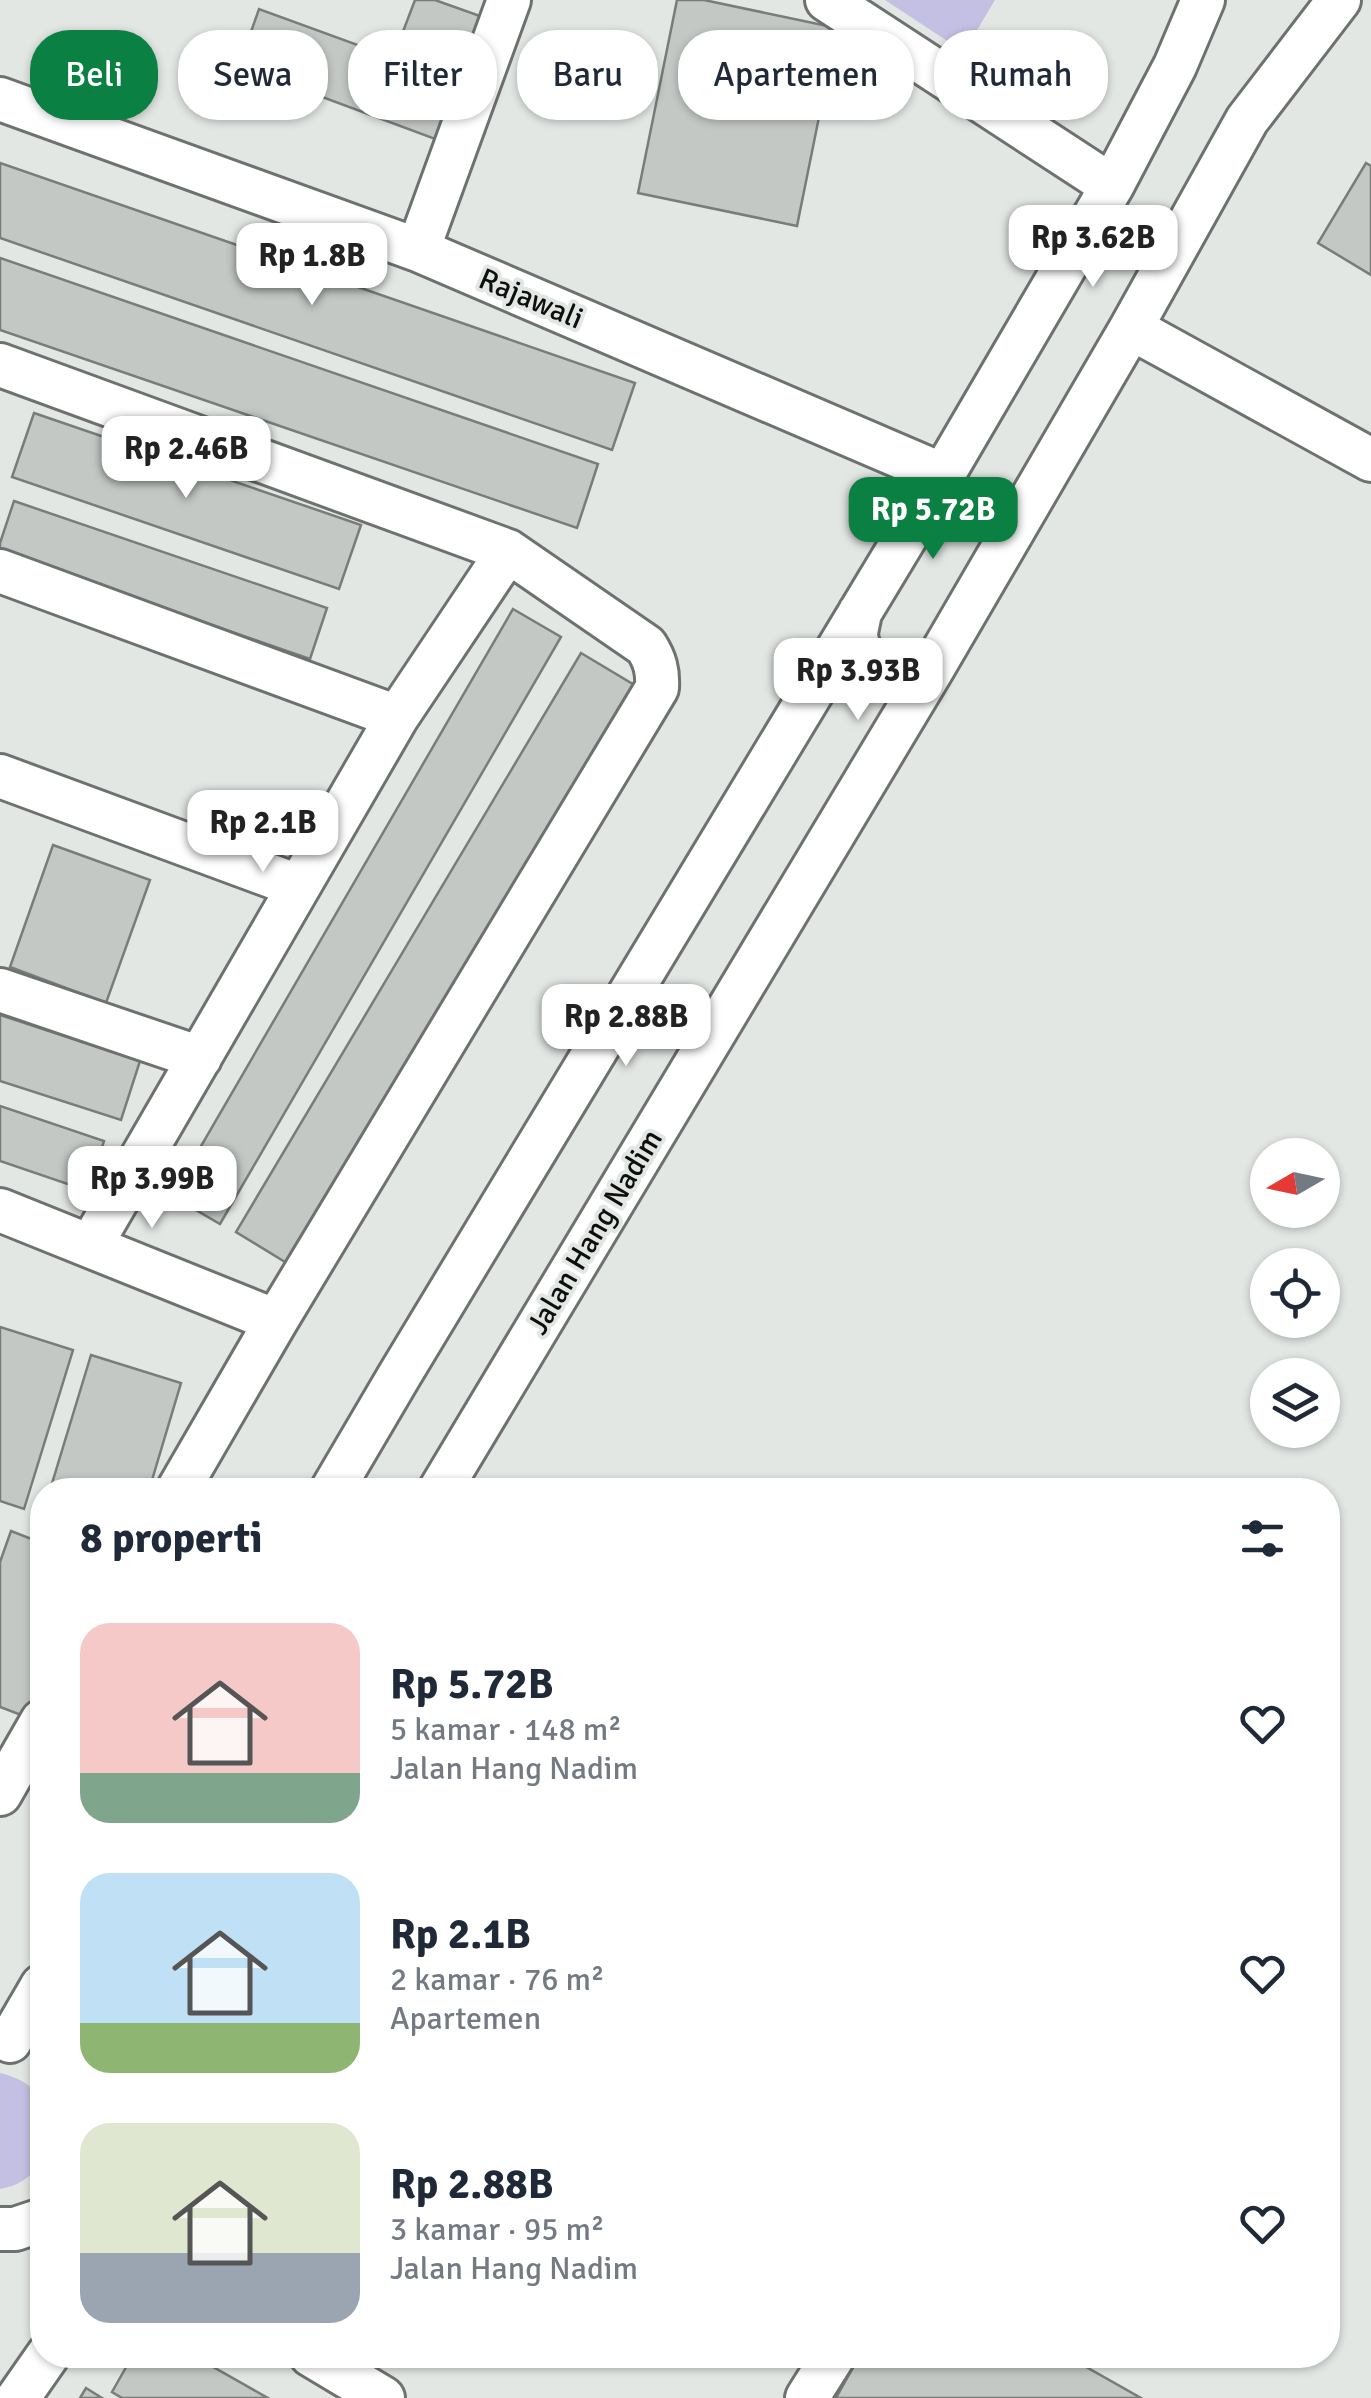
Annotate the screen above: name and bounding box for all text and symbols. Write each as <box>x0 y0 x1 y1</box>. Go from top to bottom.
chip: Beli <box>30 30 158 120</box>
chip: Sewa <box>178 30 328 120</box>
chip: Filter <box>348 30 497 120</box>
chip: Baru <box>517 30 658 120</box>
chip: Apartemen <box>678 30 914 120</box>
chip: Rumah <box>934 30 1108 120</box>
pin: Rp 3.62B <box>990 205 1196 290</box>
text: Rp 3.62B <box>1031 218 1155 257</box>
pin: Rp 1.8B <box>220 223 404 308</box>
text: Rp 1.8B <box>258 236 366 275</box>
street label: Rajawali <box>473 261 589 337</box>
pin: Rp 2.46B <box>83 416 289 501</box>
text: Rp 2.46B <box>124 429 248 468</box>
pin: Rp 5.72B <box>830 477 1036 562</box>
text: Rp 5.72B <box>871 490 995 529</box>
pin: Rp 3.93B <box>755 638 961 723</box>
text: Rp 3.93B <box>796 651 920 690</box>
pin: Rp 2.1B <box>171 790 355 875</box>
text: Rp 2.1B <box>209 803 317 842</box>
pin: Rp 2.88B <box>523 984 729 1069</box>
text: Rp 2.88B <box>564 997 688 1036</box>
street label: Jalan Hang Nadim <box>519 1123 671 1341</box>
north arrow <box>1250 1138 1340 1228</box>
map controls <box>1250 1138 1340 1448</box>
pin: Rp 3.99B <box>49 1146 255 1231</box>
text: Rp 3.99B <box>90 1159 214 1198</box>
button: locate <box>1250 1248 1340 1338</box>
button: layers <box>1250 1358 1340 1448</box>
icon: filters <box>1235 1511 1290 1566</box>
text: 8 properti <box>80 1513 263 1564</box>
text: Rp 5.72B <box>390 1659 554 1710</box>
icon: home <box>160 1663 280 1783</box>
icon: heart <box>1235 1696 1290 1751</box>
text: 5 kamar · 148 m² <box>390 1710 622 1749</box>
text: Jalan Hang Nadim <box>390 1749 638 1788</box>
text: Rp 2.1B <box>390 1909 531 1960</box>
icon: home <box>160 1913 280 2033</box>
icon: heart <box>1235 1946 1290 2001</box>
text: 2 kamar · 76 m² <box>390 1960 604 1999</box>
text: Apartemen <box>390 1999 541 2038</box>
text: Rp 2.88B <box>390 2159 554 2210</box>
icon: home <box>160 2163 280 2283</box>
icon: heart <box>1235 2196 1290 2251</box>
text: 3 kamar · 95 m² <box>390 2210 604 2249</box>
text: Jalan Hang Nadim <box>390 2249 638 2288</box>

